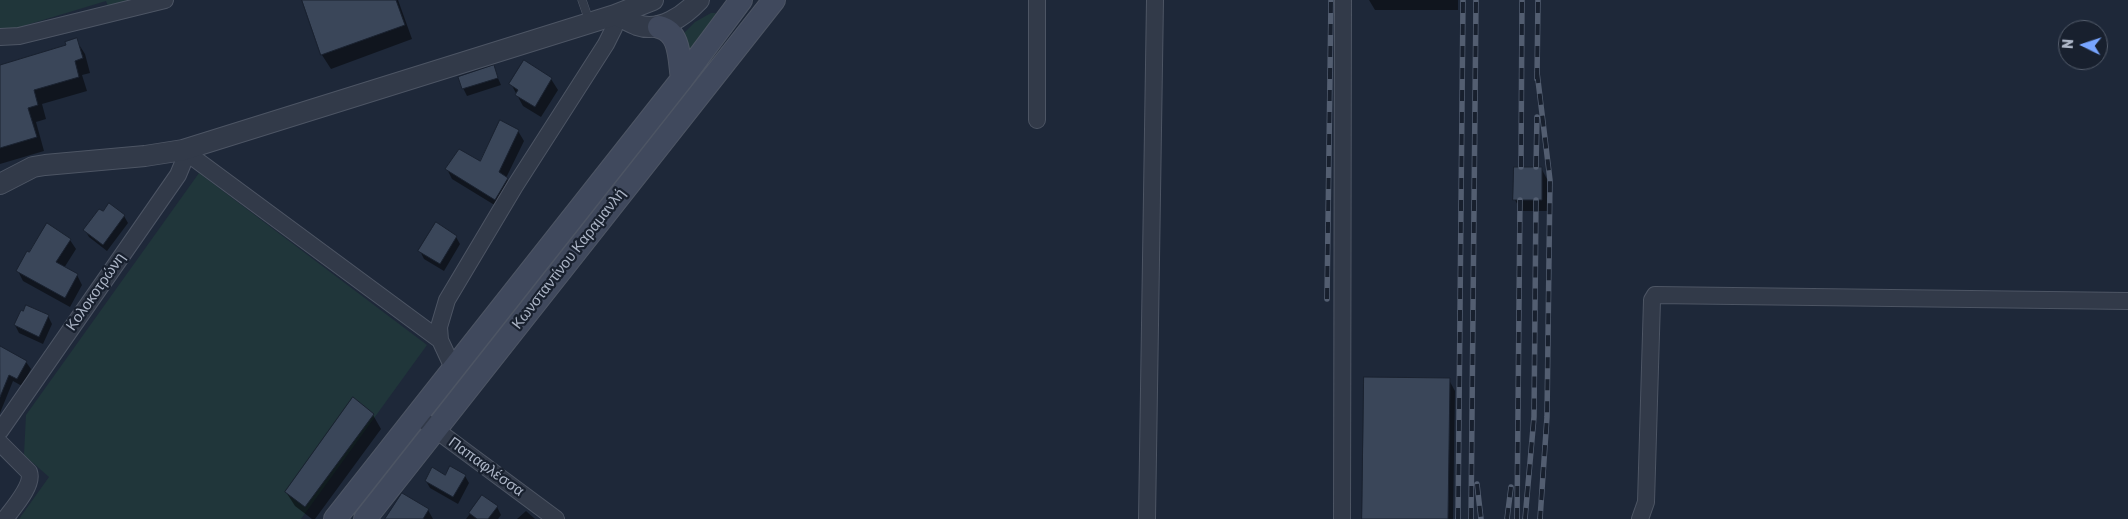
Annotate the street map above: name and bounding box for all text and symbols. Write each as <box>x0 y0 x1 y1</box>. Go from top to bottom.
north arrow <box>2058 20 2108 70</box>
text: N <box>2060 38 2077 50</box>
street label: Κωνσταντίνου Καραμανλή <box>508 185 630 333</box>
street label: Κολοκοτρώνη <box>63 250 129 334</box>
street label: Παπαφλέσσα <box>445 434 527 500</box>

